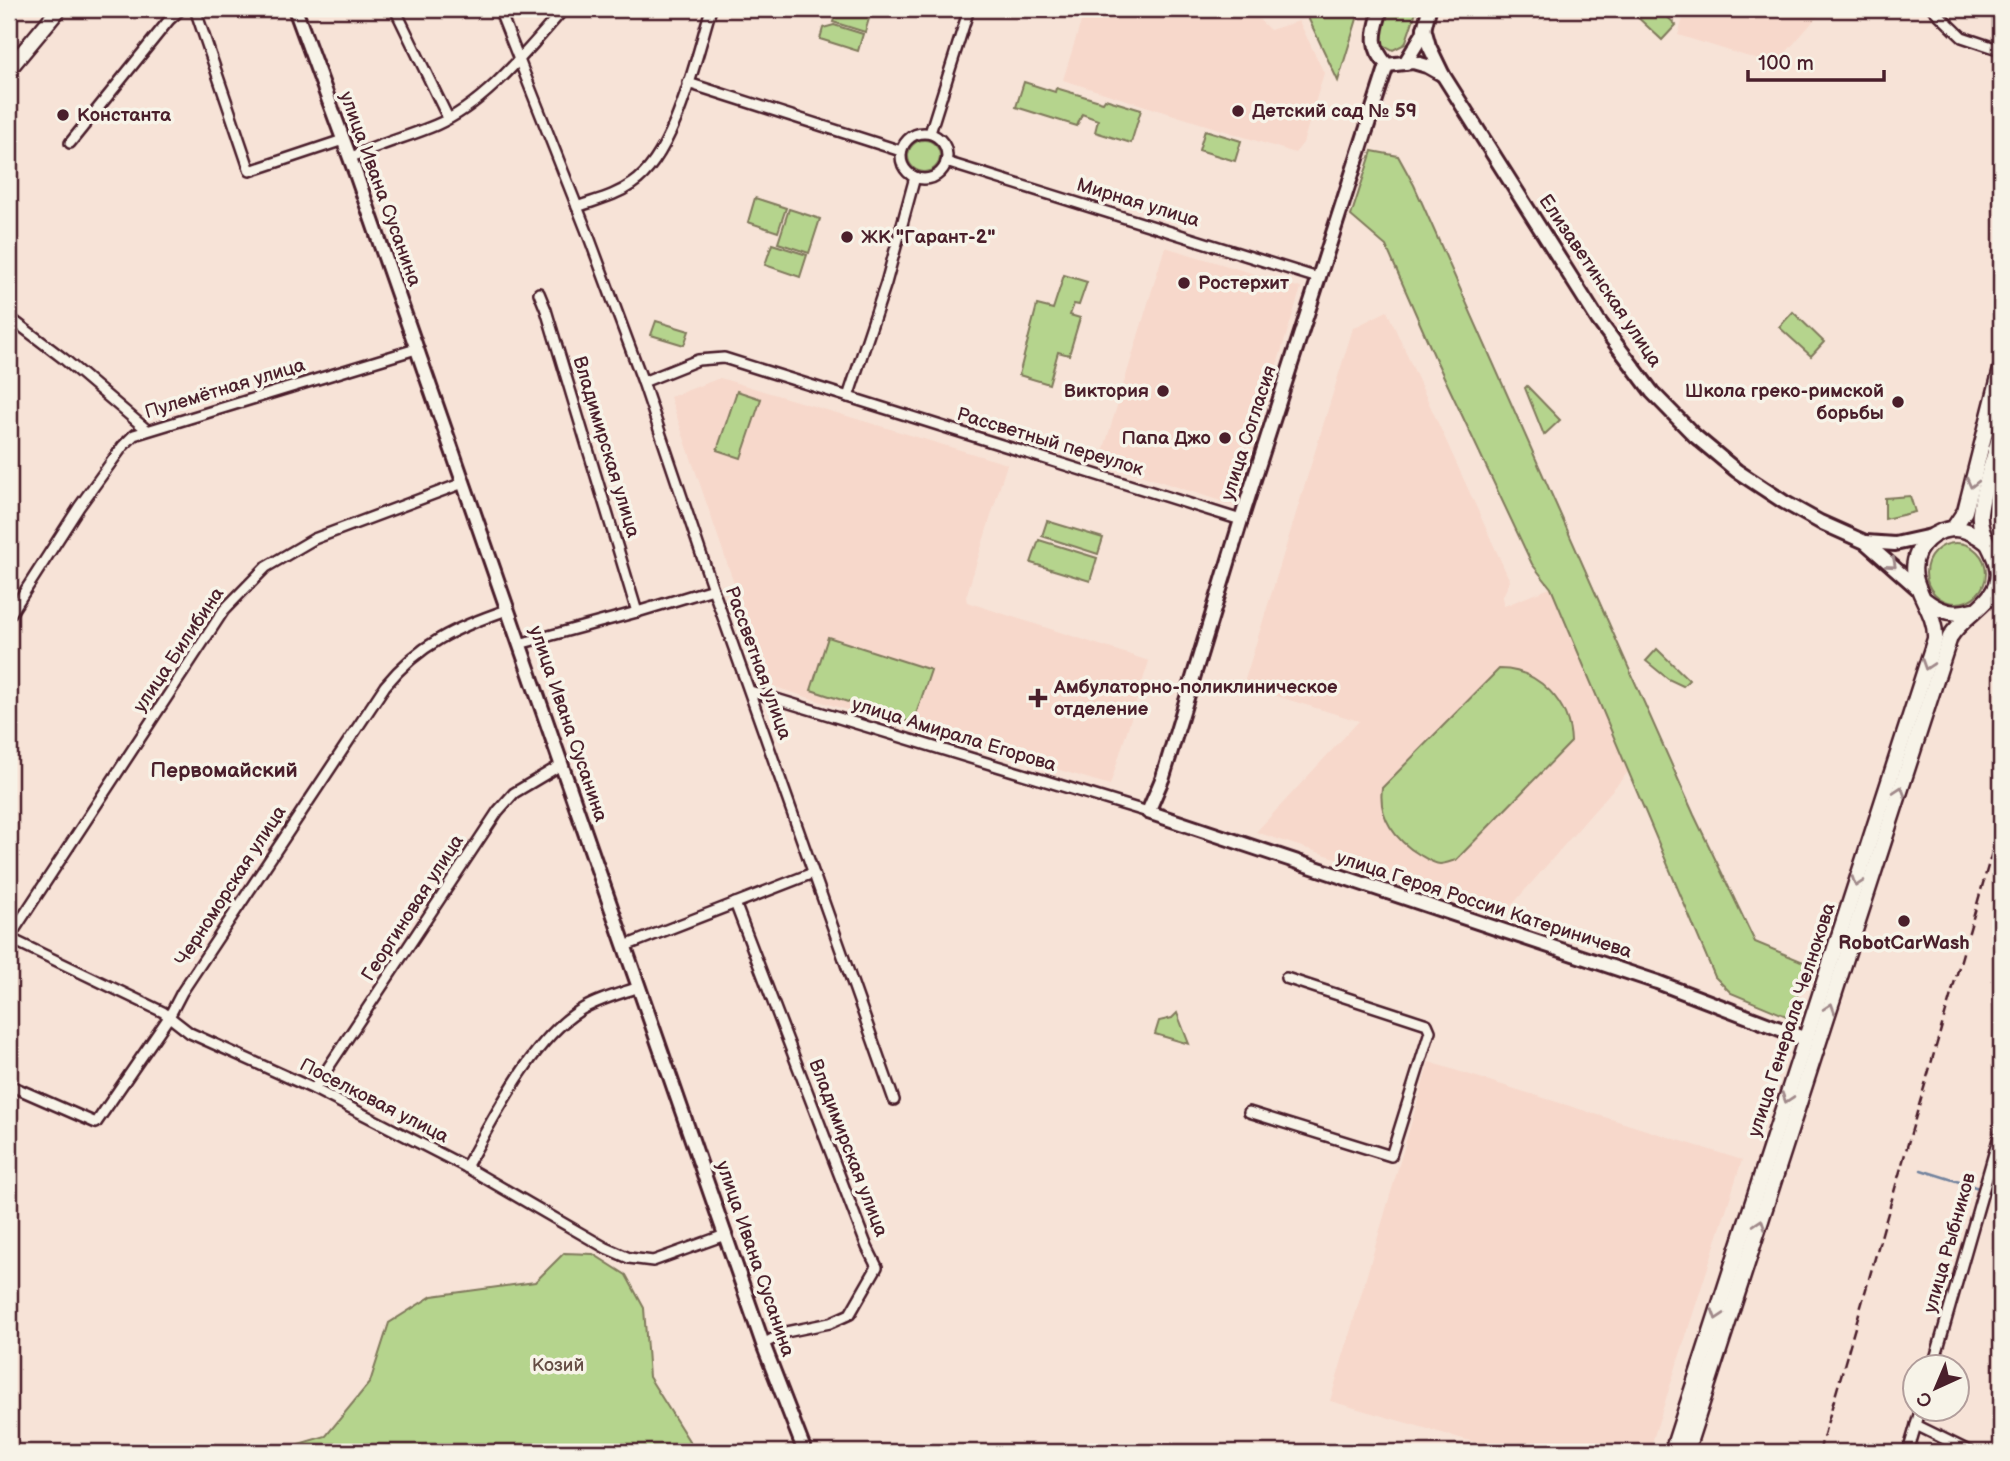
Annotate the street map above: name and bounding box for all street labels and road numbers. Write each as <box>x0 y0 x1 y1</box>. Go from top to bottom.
street label: улица Ивана Сусанина <box>334 88 426 290</box>
street label: Мирная улица <box>1074 173 1202 233</box>
street label: Елизаветинская улица <box>1534 190 1666 372</box>
street label: Владимирская улица <box>567 353 645 541</box>
street label: Пулемётная улица <box>142 354 308 424</box>
street label: улица Согласия <box>1216 363 1282 503</box>
street label: Рассветный переулок <box>954 403 1146 481</box>
street label: улица Билибина <box>129 583 229 717</box>
street label: Рассветная улица <box>720 583 796 743</box>
street label: улица Ивана Сусанина <box>524 623 612 825</box>
street label: улица Амирала Егорова <box>849 693 1059 777</box>
street label: Черноморская улица <box>171 802 291 970</box>
street label: Георгиновая улица <box>357 831 469 985</box>
street label: улица Героя России Катериничева <box>1333 846 1635 964</box>
street label: улица Генерала Челнокова <box>1743 900 1841 1140</box>
street label: Поселковая улица <box>296 1054 452 1148</box>
street label: Владимирская улица <box>803 1056 893 1240</box>
street label: улица Ивана Сусанина <box>711 1158 799 1360</box>
street label: улица Рыбников <box>1919 1170 1981 1316</box>

